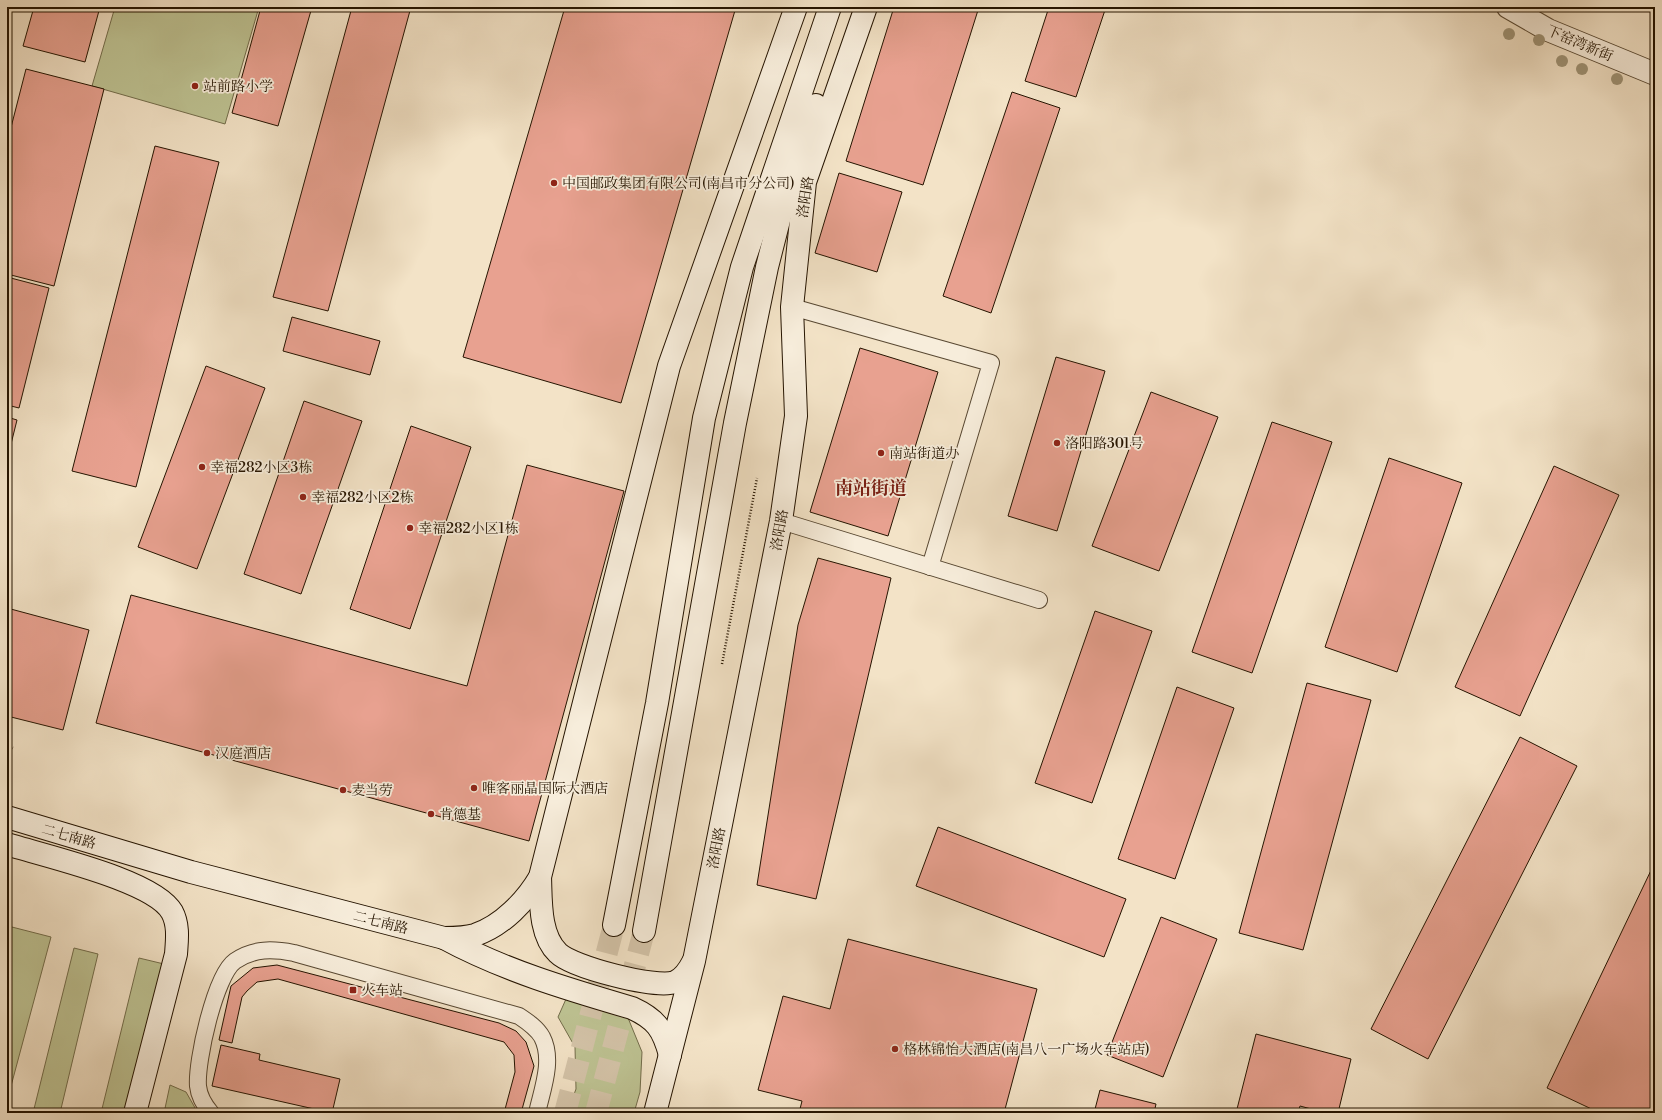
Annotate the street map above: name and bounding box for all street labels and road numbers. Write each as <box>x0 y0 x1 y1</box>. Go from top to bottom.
street label: 下窑湾新街 <box>1544 22 1615 66</box>
street label: 洛阳路 <box>794 175 818 219</box>
street label: 洛阳路 <box>767 508 792 552</box>
street label: 二七南路 <box>39 821 98 853</box>
street label: 洛阳路 <box>704 826 730 871</box>
street label: 二七南路 <box>351 907 410 938</box>

